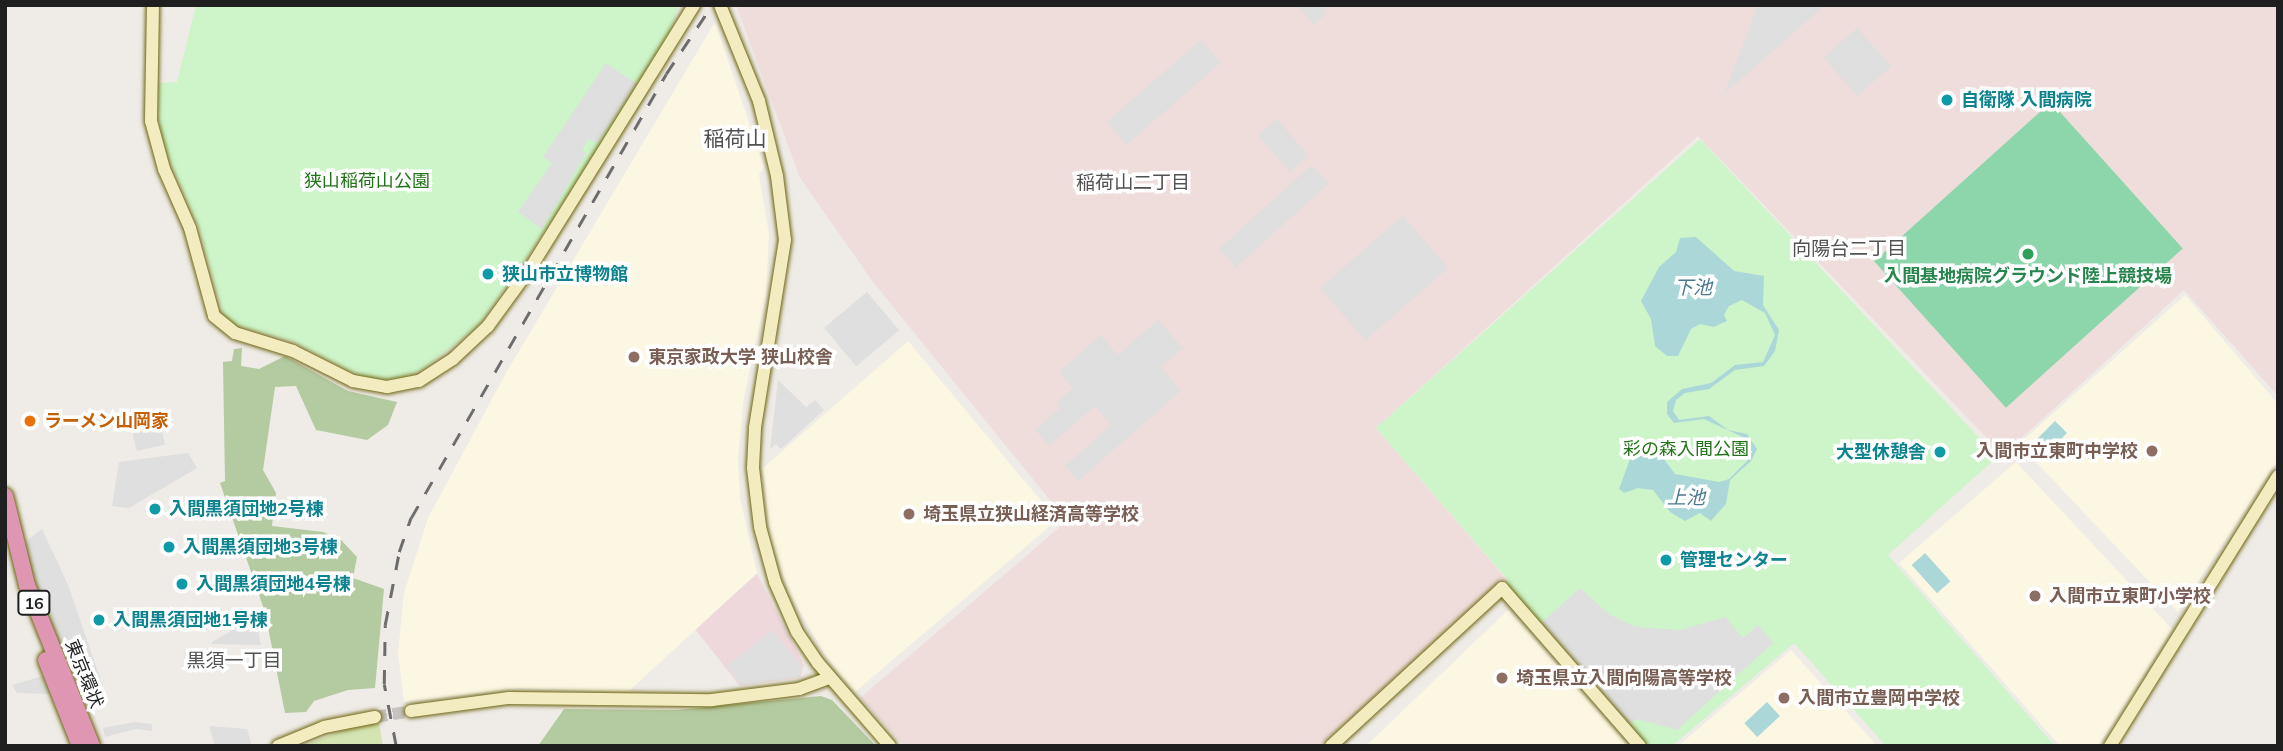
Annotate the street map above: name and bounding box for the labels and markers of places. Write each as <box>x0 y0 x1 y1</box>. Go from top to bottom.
place label: 自衛隊 入間病院 <box>1961 89 2092 111</box>
marker: 自衛隊 入間病院 <box>1939 92 1955 108</box>
marker: 入間基地病院グラウンド陸上競技場 <box>2020 246 2036 262</box>
place label: 狭山市立博物館 <box>502 263 628 285</box>
place label: 入間基地病院グラウンド陸上競技場 <box>1884 265 2172 287</box>
marker: 狭山市立博物館 <box>480 266 496 282</box>
place label: 東京家政大学 狭山校舎 <box>648 346 833 368</box>
marker: 東京家政大学 狭山校舎 <box>626 349 642 365</box>
place label: ラーメン山岡家 <box>44 410 170 432</box>
marker: ラーメン山岡家 <box>22 413 38 429</box>
place label: 入間市立東町中学校 <box>1976 440 2138 462</box>
place label: 大型休憩舎 <box>1836 441 1926 463</box>
marker: 入間市立東町中学校 <box>2144 443 2160 459</box>
marker: 大型休憩舎 <box>1932 444 1948 460</box>
place label: 入間黒須団地2号棟 <box>169 498 324 520</box>
marker: 入間黒須団地2号棟 <box>147 501 163 517</box>
place label: 埼玉県立狭山経済高等学校 <box>923 503 1139 525</box>
marker: 埼玉県立狭山経済高等学校 <box>901 506 917 522</box>
place label: 入間黒須団地3号棟 <box>183 536 338 558</box>
marker: 入間黒須団地3号棟 <box>161 539 177 555</box>
place label: 管理センター <box>1680 549 1788 571</box>
marker: 管理センター <box>1658 552 1674 568</box>
place label: 入間黒須団地4号棟 <box>196 573 351 595</box>
marker: 入間黒須団地4号棟 <box>174 576 190 592</box>
place label: 入間市立東町小学校 <box>2049 585 2211 607</box>
marker: 入間市立東町小学校 <box>2027 588 2043 604</box>
place label: 入間黒須団地1号棟 <box>113 609 268 631</box>
marker: 入間黒須団地1号棟 <box>91 612 107 628</box>
place label: 埼玉県立入間向陽高等学校 <box>1516 667 1732 689</box>
marker: 埼玉県立入間向陽高等学校 <box>1494 670 1510 686</box>
place label: 入間市立豊岡中学校 <box>1798 687 1960 709</box>
marker: 入間市立豊岡中学校 <box>1776 690 1792 706</box>

